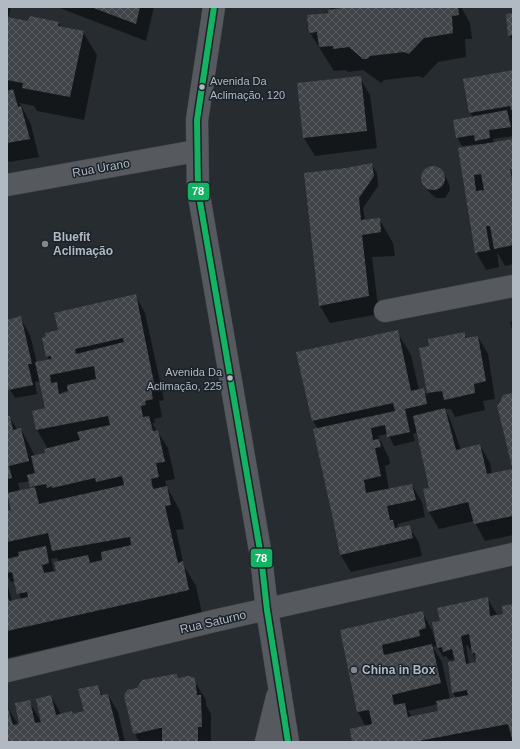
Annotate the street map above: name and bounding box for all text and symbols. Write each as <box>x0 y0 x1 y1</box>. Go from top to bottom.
place label: Avenida Da Aclimação, 120 <box>210 75 285 101</box>
marker: Avenida Da Aclimação, 120 <box>197 82 207 92</box>
street label: Rua Urano <box>71 156 131 180</box>
line badge: 78 <box>187 182 210 201</box>
text: 78 <box>192 185 204 197</box>
place label: Bluefit Aclimação <box>53 230 113 258</box>
marker: Bluefit Aclimação <box>40 239 50 249</box>
place label: Avenida Da Aclimação, 225 <box>147 366 223 392</box>
marker: Avenida Da Aclimação, 225 <box>225 373 235 383</box>
line badge: 78 <box>250 548 273 568</box>
text: 78 <box>255 552 267 564</box>
street label: Rua Saturno <box>179 608 248 636</box>
place label: China in Box <box>362 663 436 677</box>
marker: China in Box <box>349 665 359 675</box>

